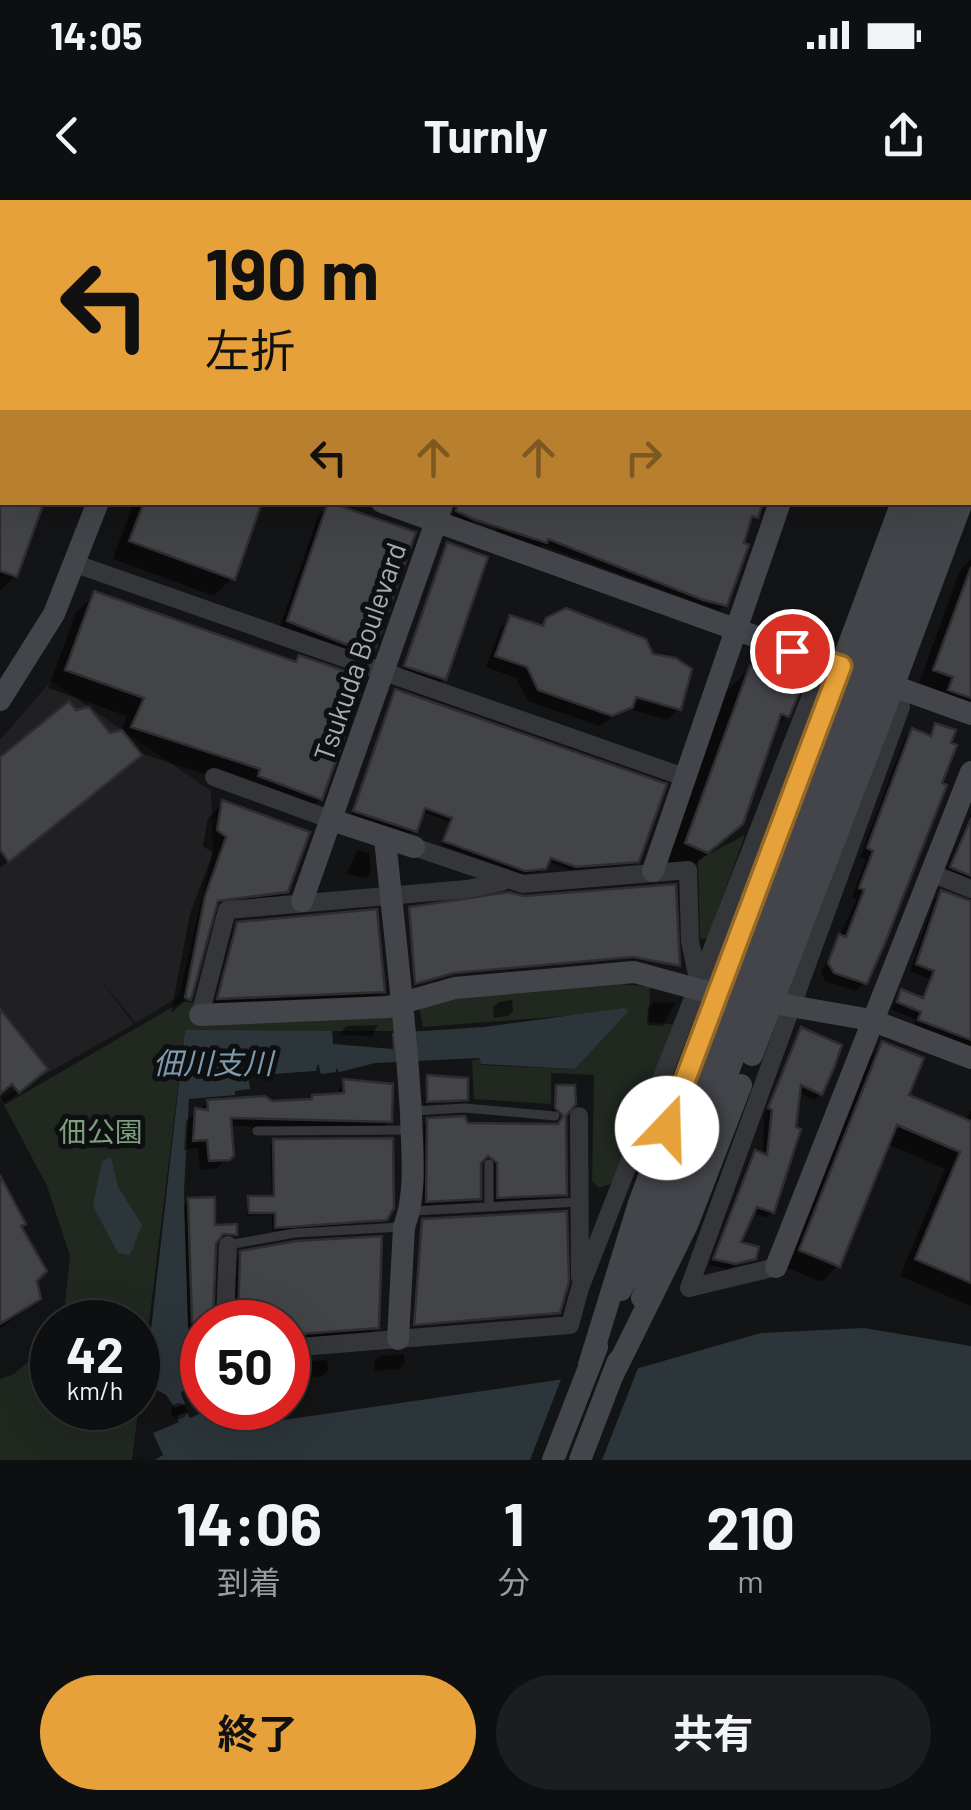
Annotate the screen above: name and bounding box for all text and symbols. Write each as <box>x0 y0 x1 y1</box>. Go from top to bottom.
text: 14:05 <box>50 12 142 58</box>
icon: back <box>40 108 95 163</box>
text: Turnly <box>423 108 548 162</box>
icon: share <box>876 108 931 163</box>
text: 190 m <box>205 230 379 314</box>
icon: left <box>40 240 170 370</box>
text: 左折 <box>205 322 295 376</box>
icon: left <box>301 430 356 485</box>
icon: ahead <box>406 430 461 485</box>
icon: ahead <box>511 430 566 485</box>
icon: right <box>616 430 671 485</box>
street label: Tsukuda Boulevard <box>306 538 412 765</box>
pin <box>750 609 835 694</box>
icon: arrive <box>765 624 820 679</box>
water label: 佃川支川 <box>153 1044 276 1080</box>
position arrow <box>615 1076 719 1180</box>
park label: 佃公園 <box>59 1114 143 1148</box>
speed limit sign: 50 <box>180 1300 310 1430</box>
text: 42 <box>66 1323 124 1383</box>
text: km/h <box>67 1375 123 1405</box>
text: 14:06 <box>176 1486 322 1558</box>
text: 1 <box>503 1486 525 1558</box>
text: 210 <box>706 1490 795 1562</box>
text: m <box>737 1561 764 1599</box>
text: 到着 <box>217 1562 281 1600</box>
text: 分 <box>498 1562 530 1600</box>
button: 終了 <box>40 1675 476 1790</box>
button: 共有 <box>496 1675 931 1790</box>

